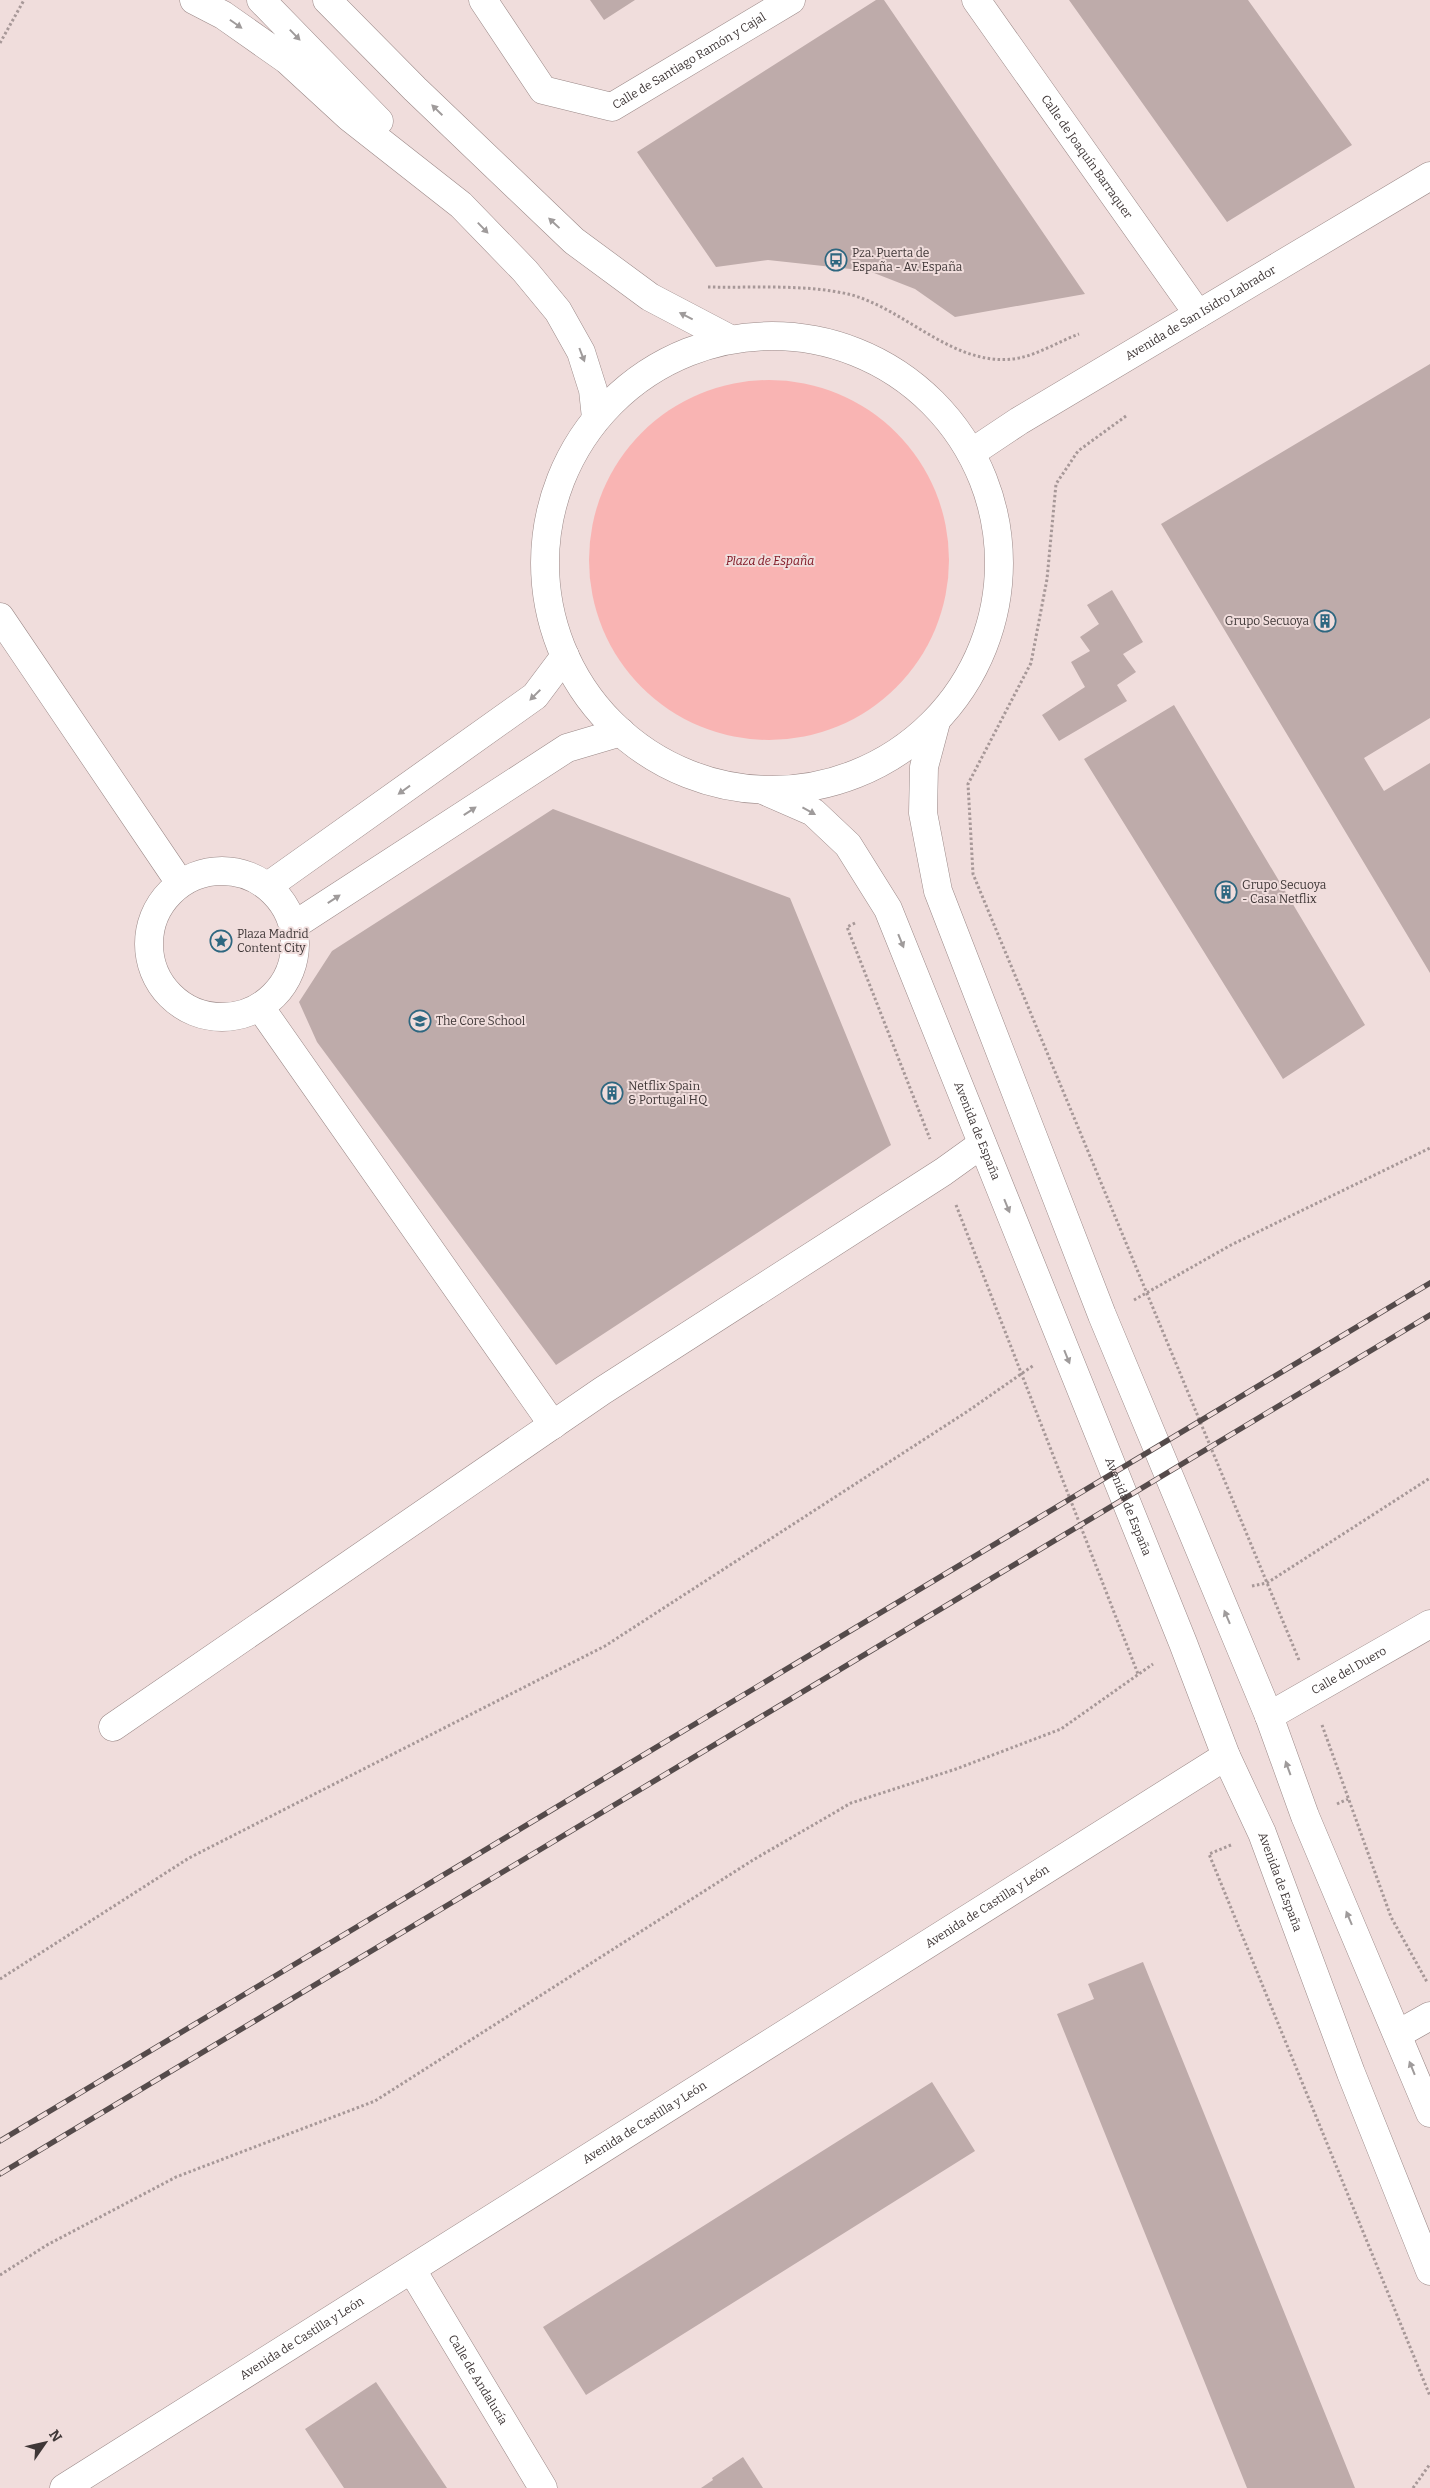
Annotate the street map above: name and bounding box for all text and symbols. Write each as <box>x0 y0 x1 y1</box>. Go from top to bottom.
street label: Calle de Santiago Ramón y Cajal <box>610 9 769 112</box>
one-way arrow <box>230 19 243 29</box>
one-way arrow <box>289 29 301 41</box>
street label: Calle de Joaquín Barraquer <box>1038 92 1136 222</box>
one-way arrow <box>431 104 443 116</box>
one-way arrow <box>548 217 561 228</box>
one-way arrow <box>477 221 489 233</box>
place label: Pza. Puerta de España - Av. España <box>852 246 963 274</box>
bus stop icon: Pza. Puerta de España - Av. España <box>824 248 848 272</box>
street label: Avenida de San Isidro Labrador <box>1123 262 1279 363</box>
one-way arrow <box>679 312 693 320</box>
one-way arrow <box>578 348 586 362</box>
park label: Plaza de España <box>726 554 814 568</box>
building icon: Grupo Secuoya <box>1313 609 1337 633</box>
place label: Grupo Secuoya <box>1225 614 1309 628</box>
one-way arrow <box>529 688 541 700</box>
one-way arrow <box>397 785 410 795</box>
one-way arrow <box>464 806 477 815</box>
one-way arrow <box>802 807 816 815</box>
place label: Grupo Secuoya - Casa Netflix <box>1242 878 1327 906</box>
building icon: Grupo Secuoya - Casa Netflix <box>1214 880 1238 904</box>
one-way arrow <box>327 894 341 904</box>
place label: Plaza Madrid Content City <box>237 927 309 955</box>
place icon: Plaza Madrid Content City <box>209 929 233 953</box>
one-way arrow <box>897 934 905 949</box>
school or university icon: The Core School <box>408 1009 432 1033</box>
place label: The Core School <box>436 1014 526 1028</box>
place label: Netflix Spain & Portugal HQ <box>628 1079 708 1107</box>
street label: Avenida de España <box>951 1080 1003 1182</box>
building icon: Netflix Spain & Portugal HQ <box>600 1081 624 1105</box>
one-way arrow <box>1003 1199 1011 1213</box>
one-way arrow <box>1063 1350 1071 1365</box>
street label: Avenida de España <box>1102 1455 1154 1558</box>
one-way arrow <box>1223 1609 1231 1624</box>
street label: Calle del Duero <box>1309 1643 1389 1697</box>
one-way arrow <box>1284 1760 1292 1775</box>
street label: Avenida de España <box>1255 1830 1305 1934</box>
street label: Avenida de Castilla y León <box>923 1862 1052 1951</box>
one-way arrow <box>1344 1911 1352 1925</box>
one-way arrow <box>1407 2061 1415 2075</box>
street label: Avenida de Castilla y León <box>580 2078 709 2167</box>
street label: Avenida de Castilla y León <box>237 2294 367 2382</box>
street label: Calle de Andalucía <box>446 2332 511 2428</box>
north arrow <box>20 2418 70 2468</box>
text: N <box>45 2427 66 2445</box>

